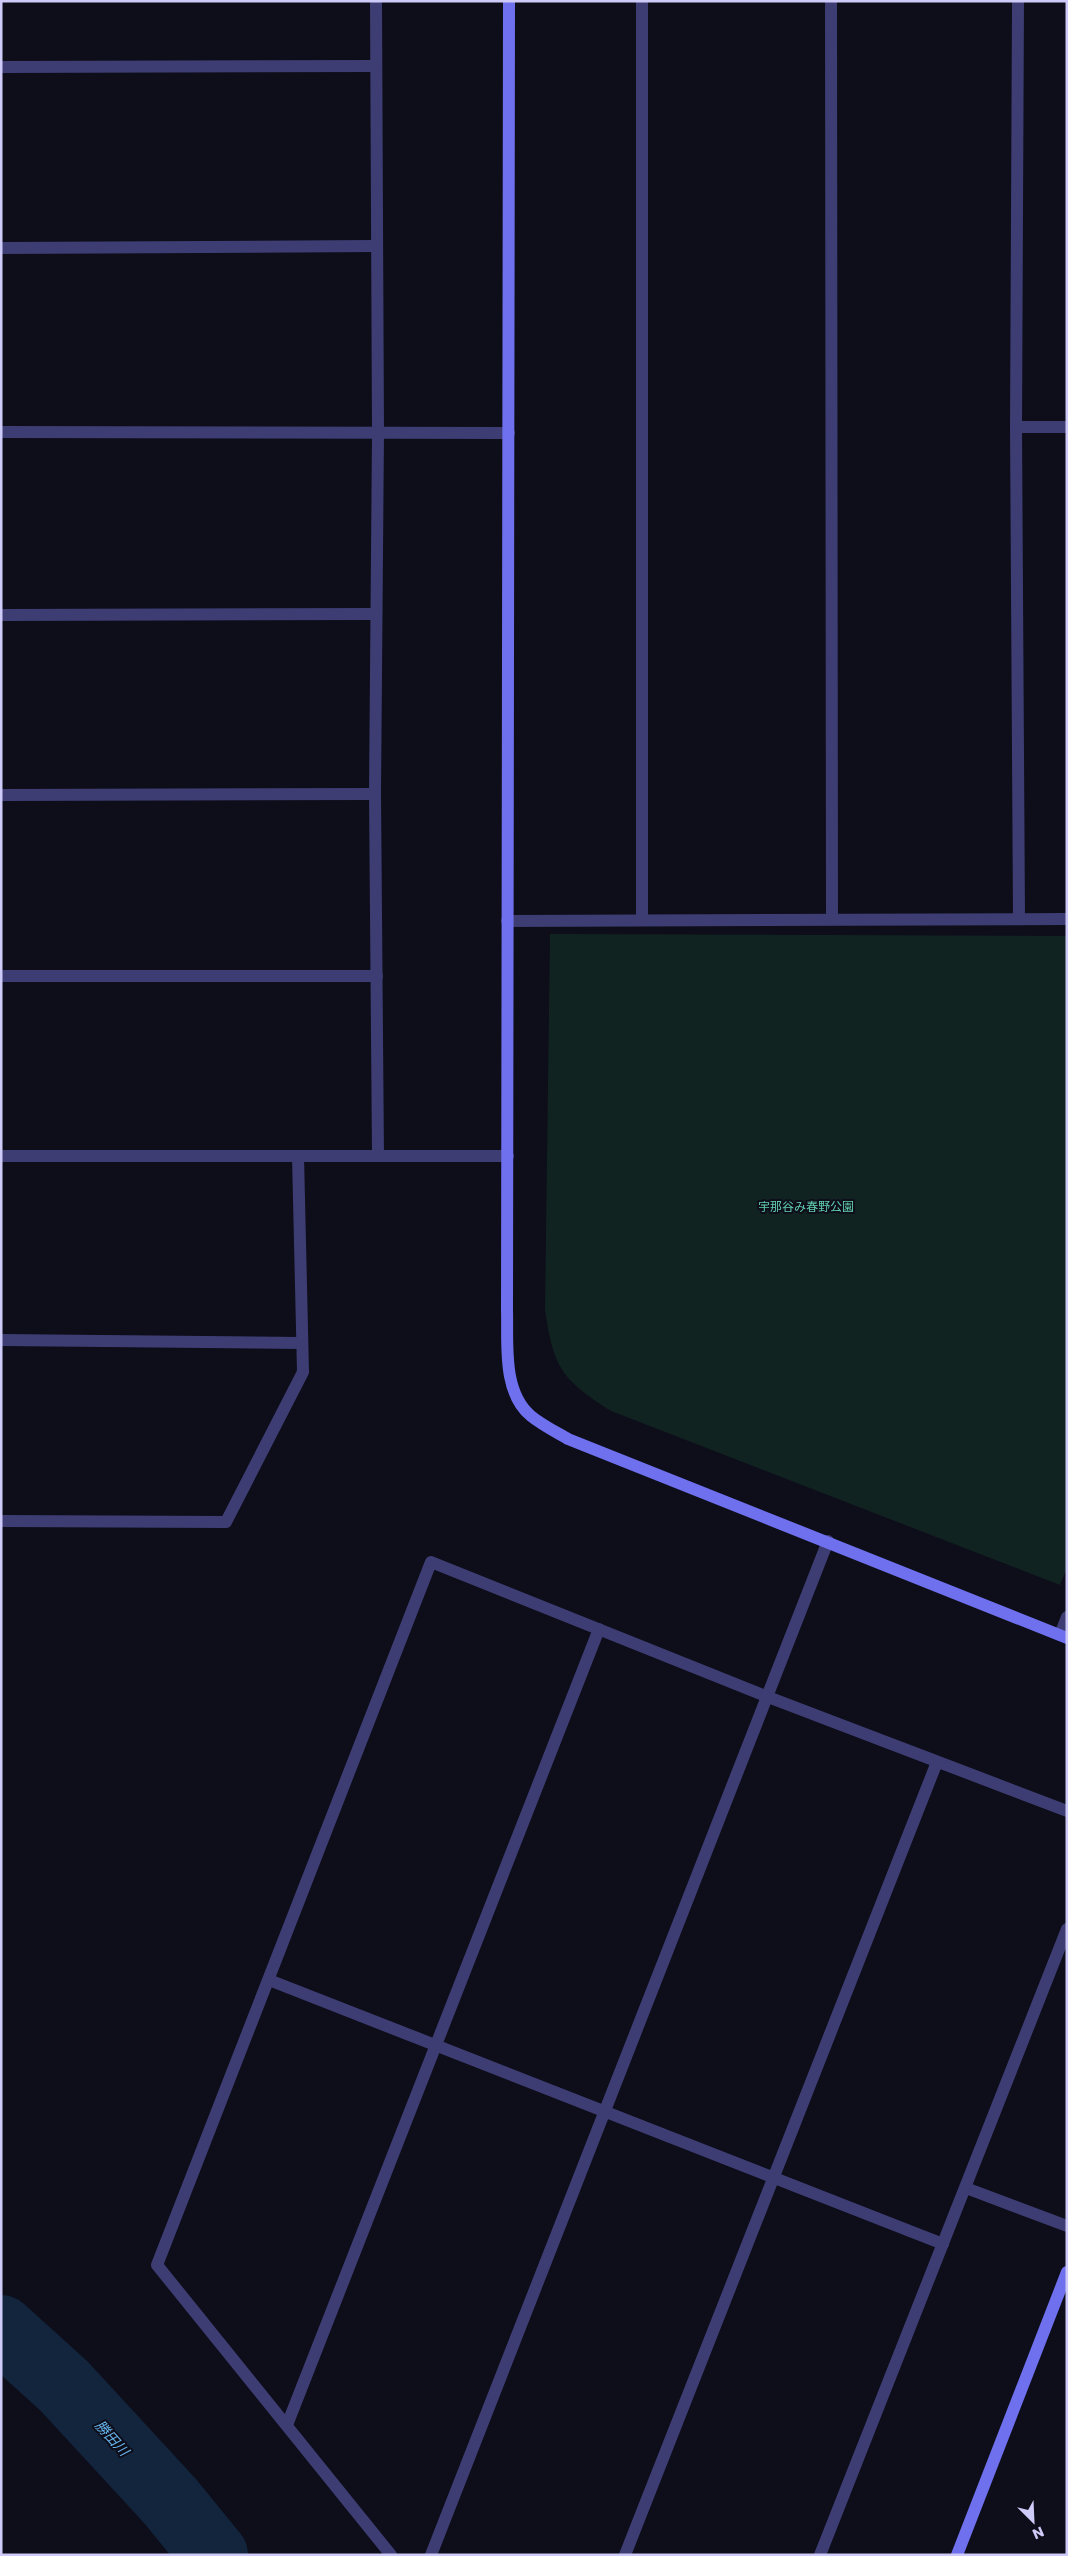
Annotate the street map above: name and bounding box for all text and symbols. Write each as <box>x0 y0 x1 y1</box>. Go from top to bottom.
park label: 宇那谷み春野公園 <box>758 1198 854 1215</box>
water label: 勝田川 <box>91 2416 135 2462</box>
north arrow <box>1008 2496 1058 2546</box>
text: N <box>1029 2522 1047 2544</box>

